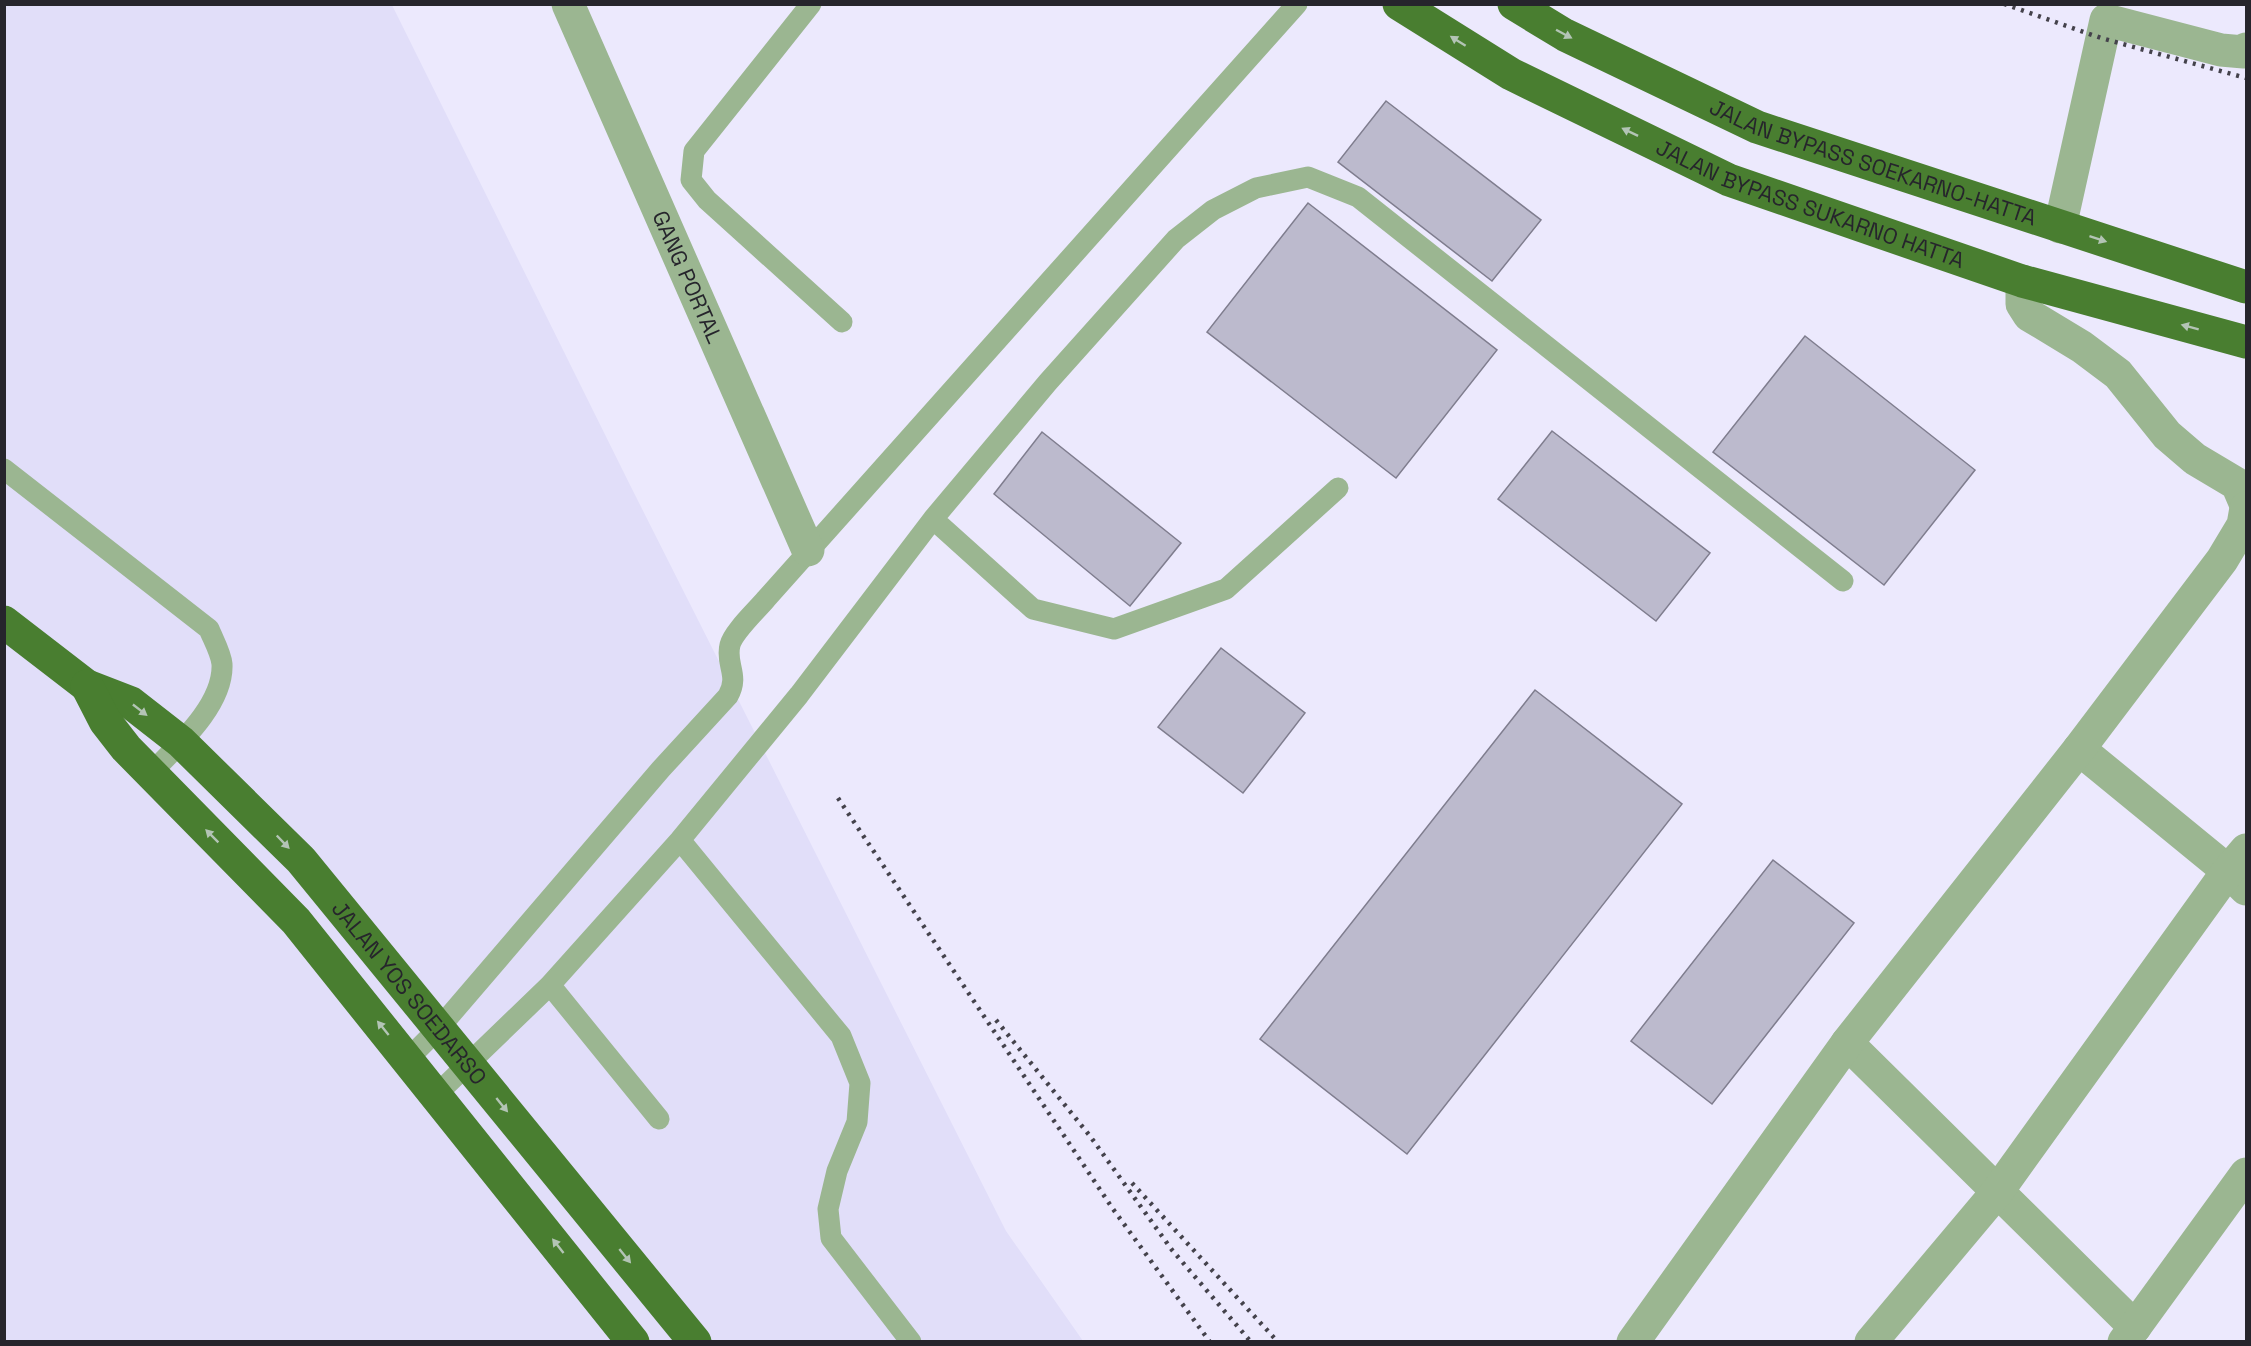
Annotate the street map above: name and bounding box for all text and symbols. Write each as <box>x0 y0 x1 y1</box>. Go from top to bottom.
one-way arrow <box>1556 29 1573 39</box>
one-way arrow <box>1450 36 1466 47</box>
street label: JALAN BYPASS SOEKARNO-HATTA <box>1705 92 2040 232</box>
one-way arrow <box>1621 128 1639 138</box>
street label: JALAN BYPASS SUKARNO HATTA <box>1652 133 1968 274</box>
street label: GANG PORTAL <box>647 206 729 347</box>
one-way arrow <box>2089 235 2107 244</box>
one-way arrow <box>2181 321 2199 331</box>
one-way arrow <box>133 703 148 715</box>
one-way arrow <box>205 828 219 843</box>
one-way arrow <box>276 834 290 849</box>
street label: JALAN YOS SOEDARSO <box>326 895 493 1090</box>
one-way arrow <box>377 1020 390 1036</box>
one-way arrow <box>495 1097 507 1112</box>
one-way arrow <box>551 1238 564 1254</box>
one-way arrow <box>618 1248 631 1264</box>

